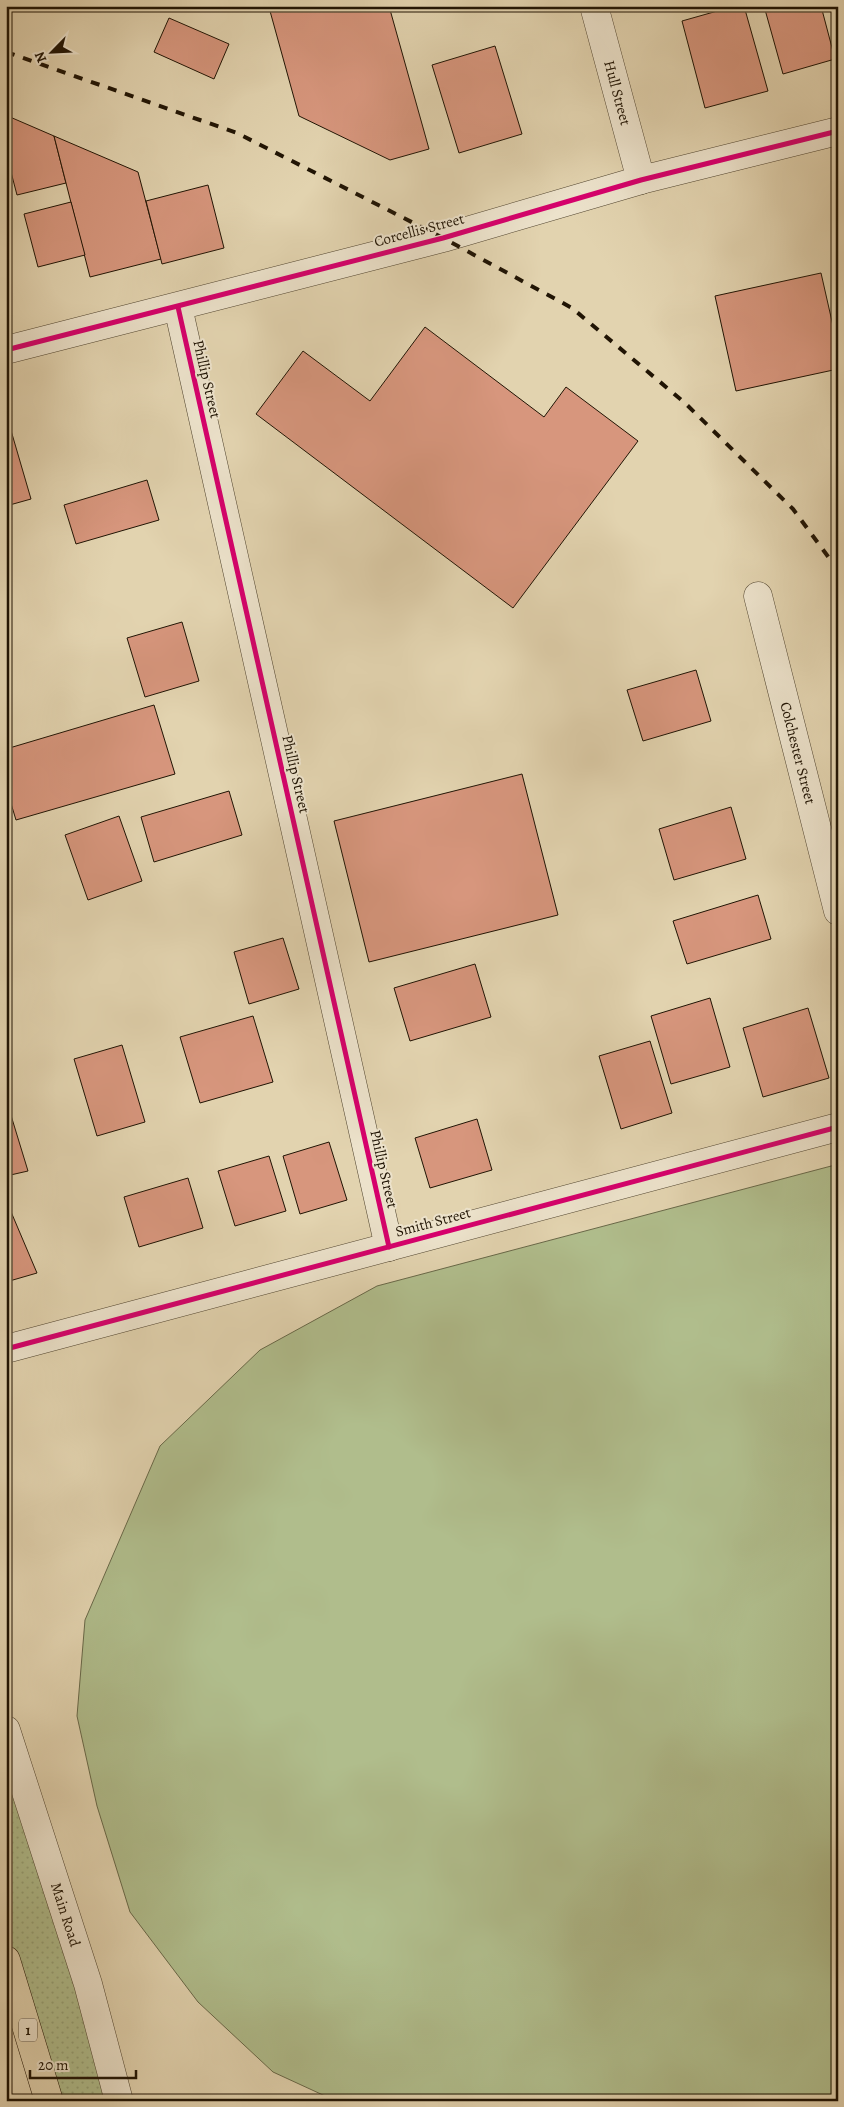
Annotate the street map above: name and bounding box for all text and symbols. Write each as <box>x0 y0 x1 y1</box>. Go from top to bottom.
north arrow <box>28 28 78 78</box>
text: N <box>30 49 51 66</box>
street label: Hull Street <box>599 58 636 128</box>
street label: Corcellis Street <box>372 208 466 252</box>
street label: Phillip Street <box>188 338 226 420</box>
street label: Colchester Street <box>775 700 820 806</box>
street label: Phillip Street <box>277 733 315 815</box>
street label: Phillip Street <box>365 1128 403 1210</box>
street label: Smith Street <box>393 1202 473 1242</box>
street label: Main Road <box>46 1880 86 1950</box>
road number: 1 <box>19 2018 37 2042</box>
scale bar <box>30 2047 136 2079</box>
text: 20 m <box>38 2055 69 2075</box>

